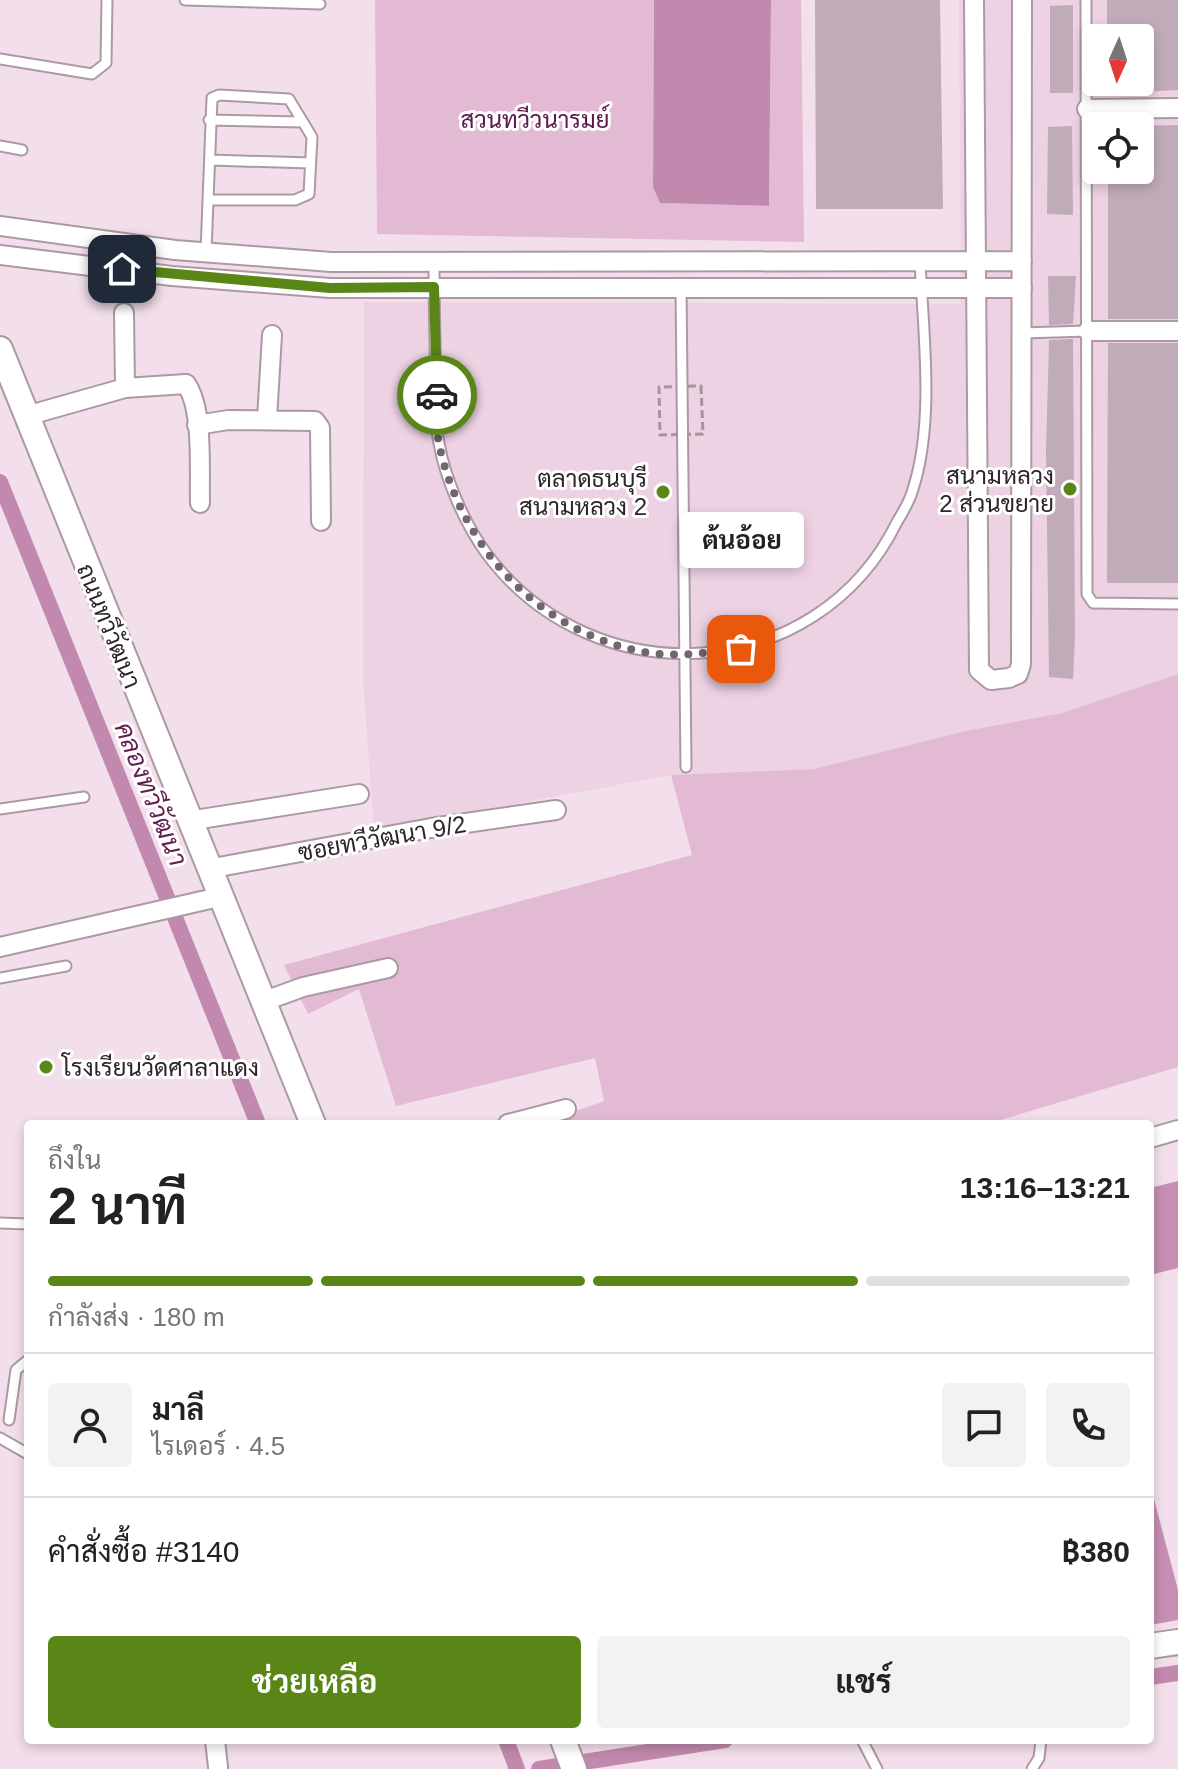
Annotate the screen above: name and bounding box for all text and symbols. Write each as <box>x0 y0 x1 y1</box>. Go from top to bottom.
north arrow <box>1082 24 1154 96</box>
map controls <box>1082 24 1154 184</box>
park label: สวนทวีวนารมย์ <box>461 104 609 133</box>
button: locate <box>1082 112 1154 184</box>
pin <box>88 235 156 303</box>
icon: home <box>100 247 144 291</box>
courier <box>397 355 477 435</box>
icon: car <box>415 373 459 417</box>
place label: สนามหลวง 2 ส่วนขยาย <box>939 462 1054 517</box>
place label: ตลาดธนบุรี สนามหลวง 2 <box>519 464 647 520</box>
marker: สนามหลวง 2 ส่วนขยาย <box>1061 480 1079 498</box>
marker: ตลาดธนบุรี สนามหลวง 2 <box>654 483 672 501</box>
callout: ต้นอ้อย <box>679 513 803 569</box>
text: ต้นอ้อย <box>702 525 782 555</box>
street label: ถนนทวีวัฒนา <box>72 559 147 692</box>
pin <box>707 615 775 683</box>
icon: bag <box>719 627 763 671</box>
water label: คลองทวีวัฒนา <box>109 717 194 870</box>
street label: ซอยทวีวัฒนา 9/2 <box>296 809 468 866</box>
place label: โรงเรียนวัดศาลาแดง <box>60 1052 259 1081</box>
marker: โรงเรียนวัดศาลาแดง <box>37 1058 55 1076</box>
text: ถึงใน <box>48 1145 101 1175</box>
text: 13:16–13:21 <box>960 1171 1130 1204</box>
text: 2 นาที <box>48 1177 187 1235</box>
text: กำลังส่ง · 180 m <box>48 1302 225 1332</box>
button: person <box>48 1383 132 1467</box>
button: chat <box>942 1383 1026 1467</box>
button: phone <box>1046 1383 1130 1467</box>
text: มาลี <box>152 1393 204 1426</box>
text: ไรเดอร์ · 4.5 <box>152 1431 285 1461</box>
text: คำสั่งซื้อ #3140 <box>48 1535 240 1568</box>
text: ฿380 <box>1062 1535 1130 1568</box>
button: ช่วยเหลือ <box>48 1636 581 1728</box>
button: แชร์ <box>597 1636 1130 1728</box>

